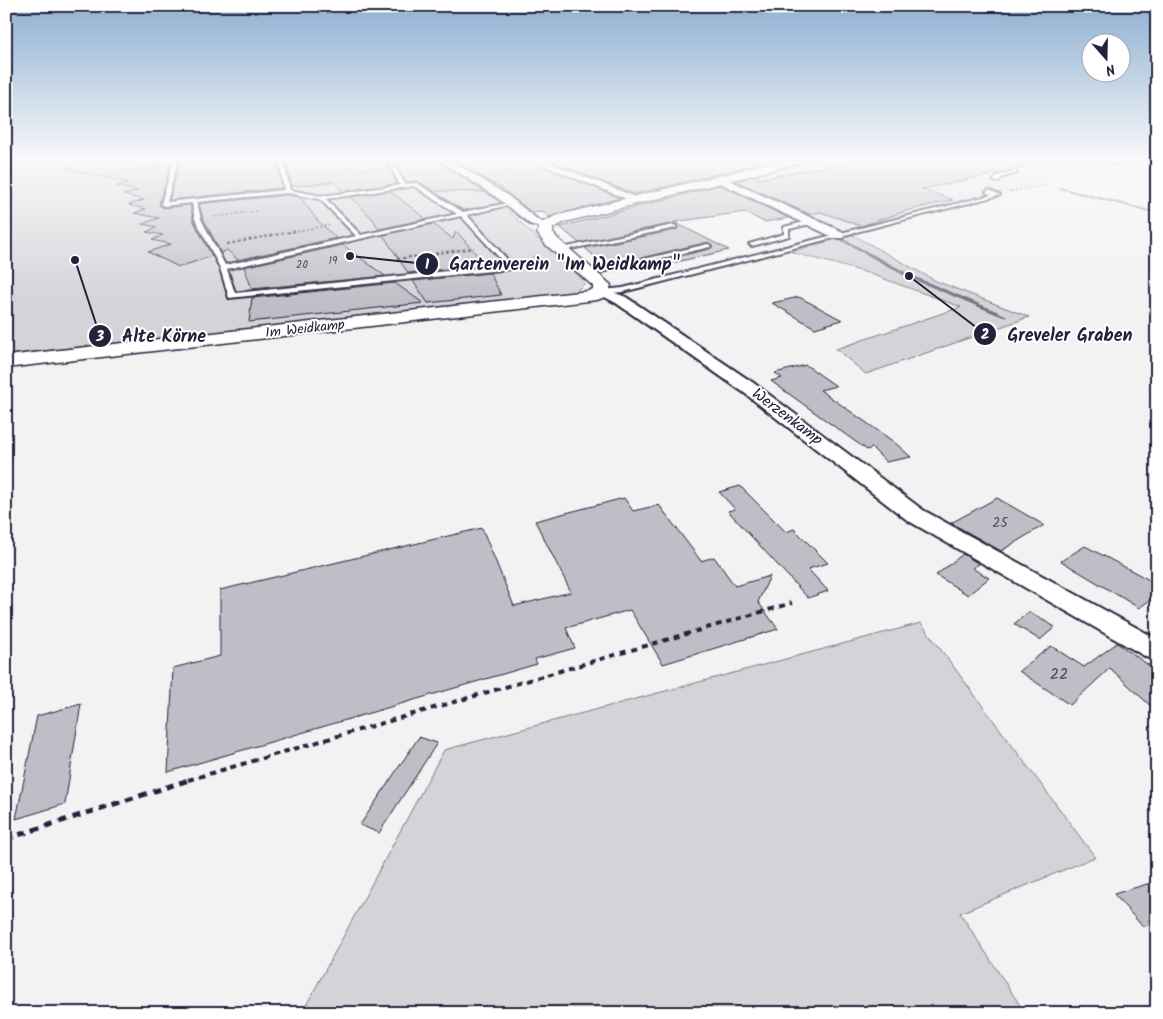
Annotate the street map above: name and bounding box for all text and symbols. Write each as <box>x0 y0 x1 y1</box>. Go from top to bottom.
north arrow <box>1080 32 1130 82</box>
text: N <box>1102 57 1118 81</box>
callout: Gartenverein "Im Weidkamp" <box>414 247 690 280</box>
text: Gartenverein "Im Weidkamp" <box>449 251 681 280</box>
house number: 19 <box>329 252 338 270</box>
text: 1 <box>425 253 430 277</box>
house number: 20 <box>296 256 308 274</box>
street label: Im Weidkamp <box>264 314 346 344</box>
callout: Greveler Graben <box>972 318 1142 351</box>
callout: Alte Körne <box>87 320 216 353</box>
text: Greveler Graben <box>1008 322 1132 351</box>
text: Alte Körne <box>122 323 206 352</box>
text: 2 <box>981 323 990 347</box>
text: 3 <box>95 325 104 349</box>
street label: Werzenkamp <box>746 382 828 452</box>
house number: 25 <box>992 512 1009 534</box>
house number: 22 <box>1050 662 1068 687</box>

